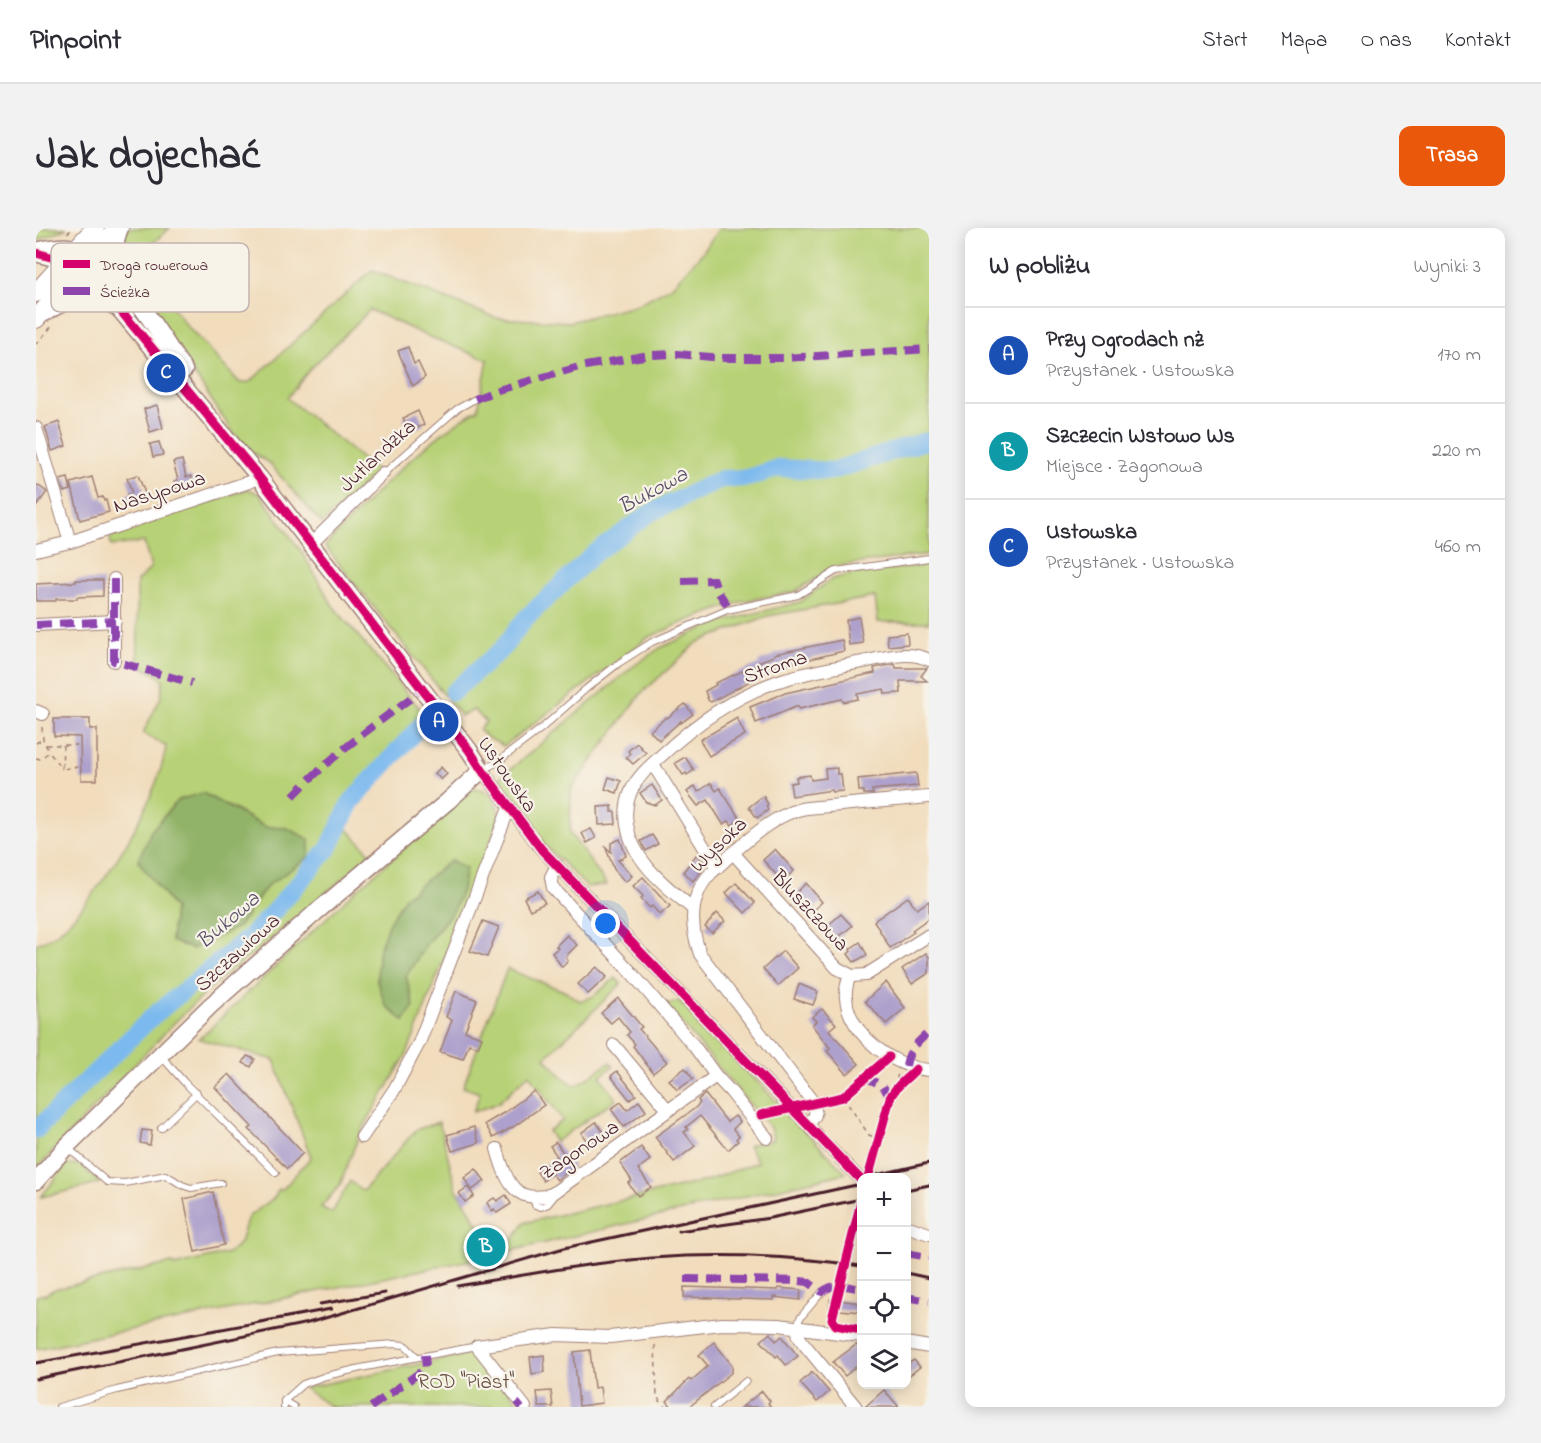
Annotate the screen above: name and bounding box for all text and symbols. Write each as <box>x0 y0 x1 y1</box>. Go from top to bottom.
text: Pinpoint <box>30 21 121 62</box>
text: Start <box>1202 26 1248 56</box>
text: Mapa <box>1281 26 1327 56</box>
text: O nas <box>1360 26 1412 56</box>
text: Kontakt <box>1445 26 1511 56</box>
text: Jak dojechać <box>36 126 260 187</box>
button: Trasa <box>1399 126 1505 186</box>
legend <box>51 243 249 312</box>
text: W pobliżu <box>989 248 1090 286</box>
text: Wyniki: 3 <box>1414 253 1481 282</box>
text: Droga rowerowa <box>99 254 208 278</box>
text: Ścieżka <box>100 281 150 305</box>
text: Przy Ogrodach nż <box>1046 325 1204 357</box>
text: A <box>1002 341 1015 370</box>
text: 170 m <box>1437 341 1481 370</box>
pin: C <box>146 350 186 396</box>
text: Przystanek · Ustowska <box>1046 357 1234 386</box>
street label: Jutlandzka <box>333 413 424 500</box>
text: Szczecin Wstowo Ws <box>1046 421 1235 453</box>
text: B <box>1002 437 1015 466</box>
text: 220 m <box>1432 437 1481 466</box>
text: Miejsce · Zagonowa <box>1046 453 1203 482</box>
water label: Bukowa <box>613 459 695 524</box>
street label: Nasypowa <box>110 464 210 524</box>
text: Ustowska <box>1046 517 1137 549</box>
text: C <box>1003 533 1014 562</box>
text: 460 m <box>1435 533 1481 562</box>
text: Przystanek · Ustowska <box>1046 549 1234 578</box>
street label: Stroma <box>740 643 812 693</box>
pin: A <box>420 700 458 744</box>
street label: Ustowska <box>469 731 544 819</box>
street label: Wysoka <box>684 811 756 882</box>
street label: Bluszczowa <box>763 863 855 959</box>
water label: Bukowa <box>190 884 269 958</box>
street label: Szczawiowa <box>189 907 288 1000</box>
your location <box>591 909 620 938</box>
street label: Zagonowa <box>534 1113 627 1190</box>
map controls <box>857 1173 911 1389</box>
button: + <box>857 1173 911 1227</box>
pin: B <box>466 1224 506 1270</box>
button: − <box>857 1227 911 1281</box>
button: locate <box>857 1281 911 1335</box>
button: layers <box>857 1335 911 1389</box>
park label: ROD "Piast" <box>418 1368 515 1398</box>

